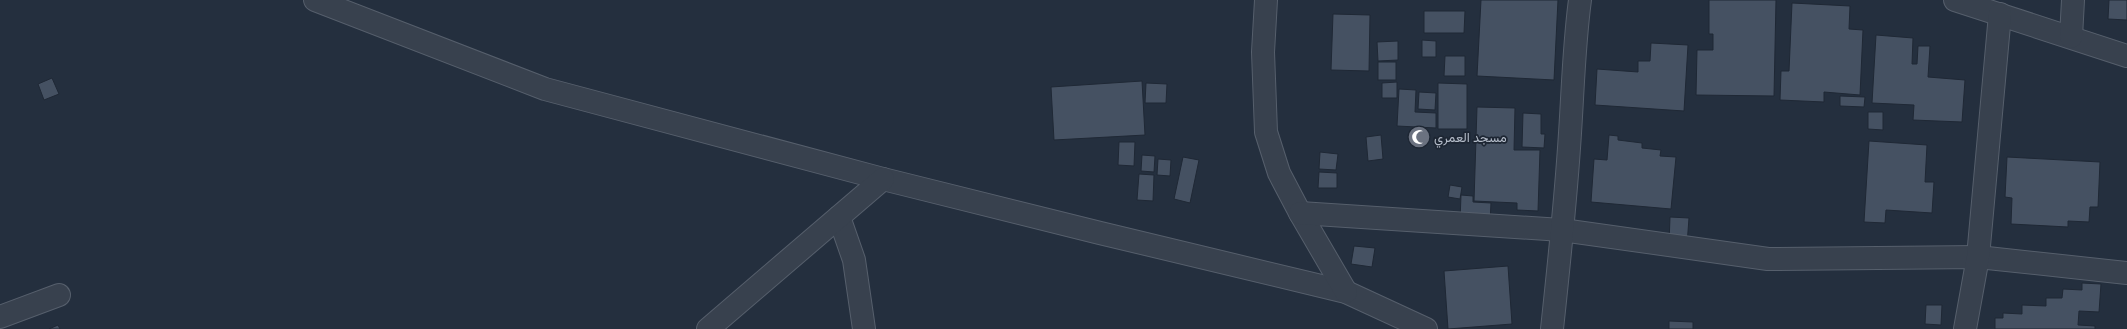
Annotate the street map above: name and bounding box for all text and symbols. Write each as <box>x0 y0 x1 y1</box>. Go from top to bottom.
mosque icon: مسجد العمري <box>1406 124 1432 150</box>
place label: مسجد العمري <box>1434 130 1507 148</box>

